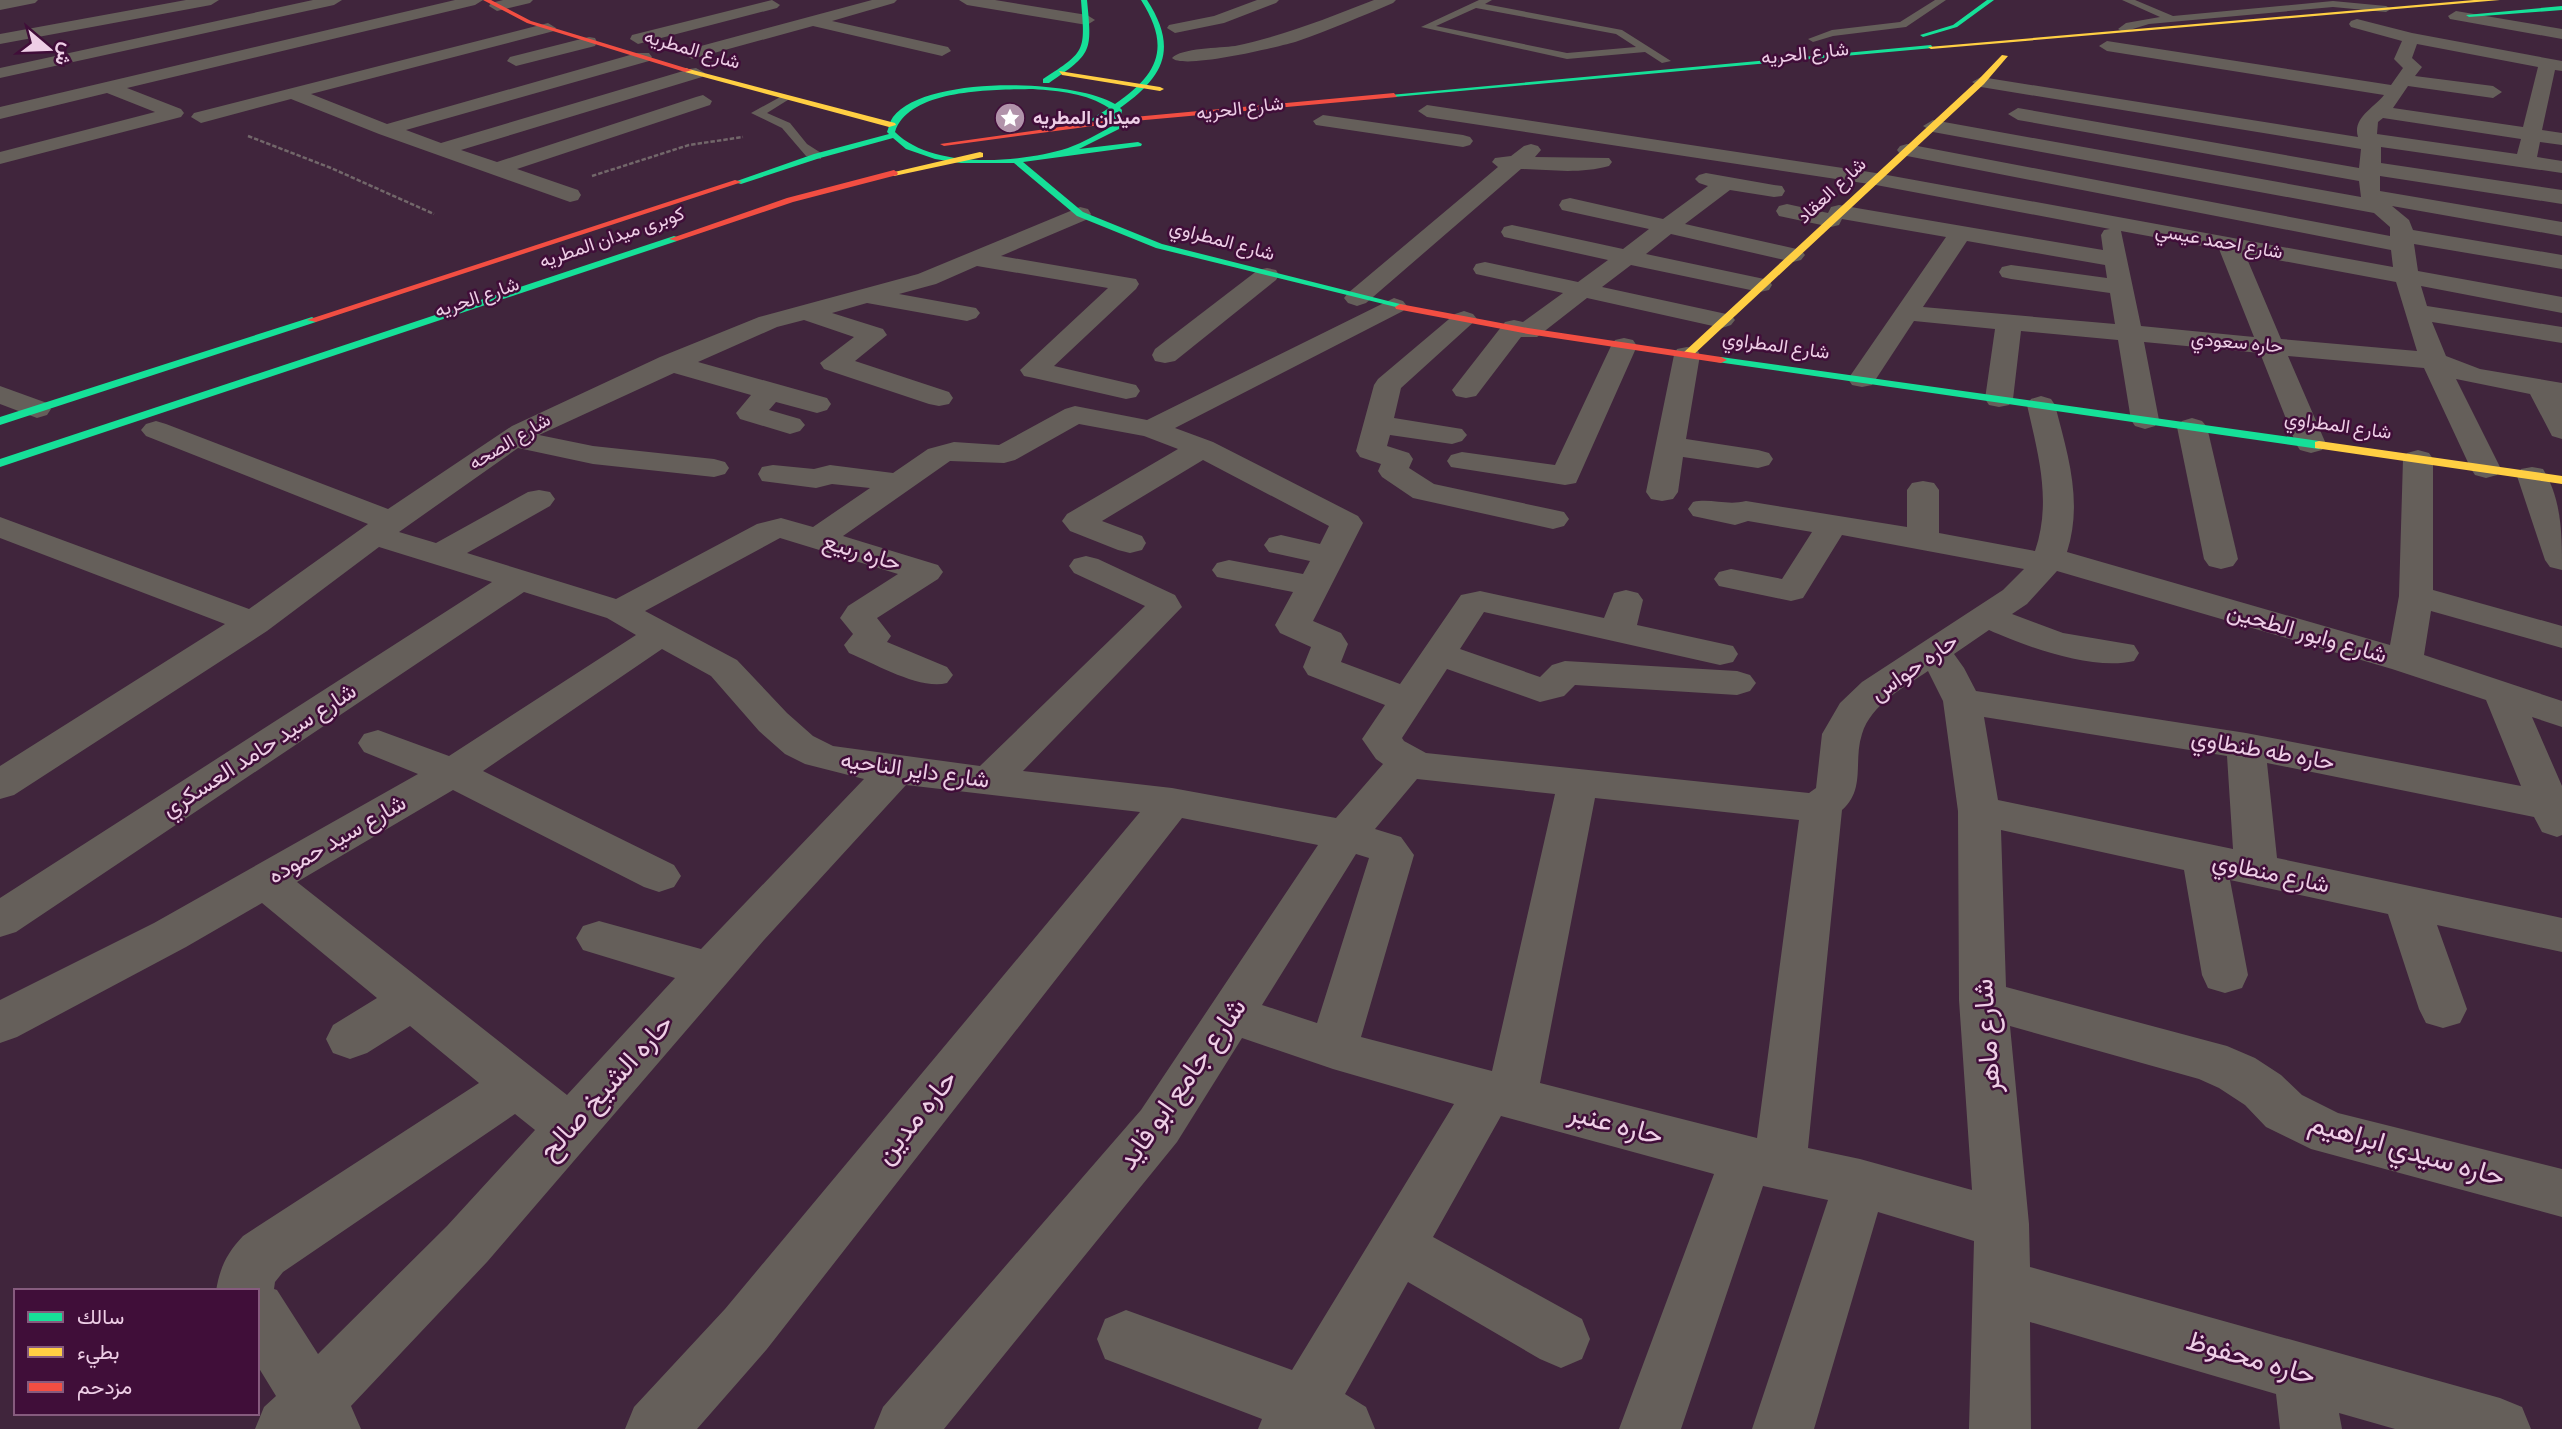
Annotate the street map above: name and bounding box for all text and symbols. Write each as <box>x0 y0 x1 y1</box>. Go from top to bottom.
north arrow <box>14 14 84 84</box>
street label: شارع المطريه <box>641 23 743 77</box>
street label: شارع الحريه <box>1760 36 1850 72</box>
text: ش <box>47 39 80 69</box>
street label: شارع الحريه <box>1195 90 1285 128</box>
place icon: ميدان المطريه <box>993 101 1027 135</box>
place label: ميدان المطريه <box>1033 105 1141 132</box>
street label: شارع العقاد <box>1791 152 1873 230</box>
street label: كوبرى ميدان المطريه <box>536 201 688 275</box>
street label: شارع المطراوي <box>1166 214 1278 269</box>
street label: شارع احمد عيسي <box>2153 217 2285 267</box>
street label: شارع الحريه <box>431 271 523 325</box>
street label: شارع المطراوي <box>1721 325 1831 368</box>
street label: حاره سعودي <box>2190 326 2284 361</box>
street label: شارع المطراوي <box>2283 405 2393 448</box>
street label: شارع الصحه <box>464 407 556 477</box>
street label: حاره ربيع <box>819 524 905 580</box>
street label: شارع وابور الطحين <box>2223 594 2391 672</box>
street label: حاره حواس <box>1863 625 1965 709</box>
street label: شارع سيد حامد العسكري <box>155 675 364 827</box>
street label: حاره طه طنطاوي <box>2188 721 2337 781</box>
street label: شارع داير الناحيه <box>838 743 992 797</box>
street label: شارع سيد حموده <box>262 786 412 892</box>
street label: شارع منطاوي <box>2209 845 2333 903</box>
street label: شارع ماهر <box>1963 978 2011 1095</box>
street label: شارع جامع ابو فايد <box>1108 990 1256 1178</box>
street label: حاره الشيخ صالح <box>529 1005 683 1169</box>
street label: حاره مدين <box>865 1061 967 1173</box>
street label: حاره عنبر <box>1563 1092 1668 1156</box>
street label: حاره سيدي ابراهيم <box>2304 1103 2510 1199</box>
legend <box>14 1289 259 1415</box>
text: سالك <box>77 1302 124 1332</box>
street label: حاره محفوظ <box>2181 1320 2321 1396</box>
text: بطيء <box>77 1337 120 1369</box>
text: مزدحم <box>77 1372 132 1402</box>

